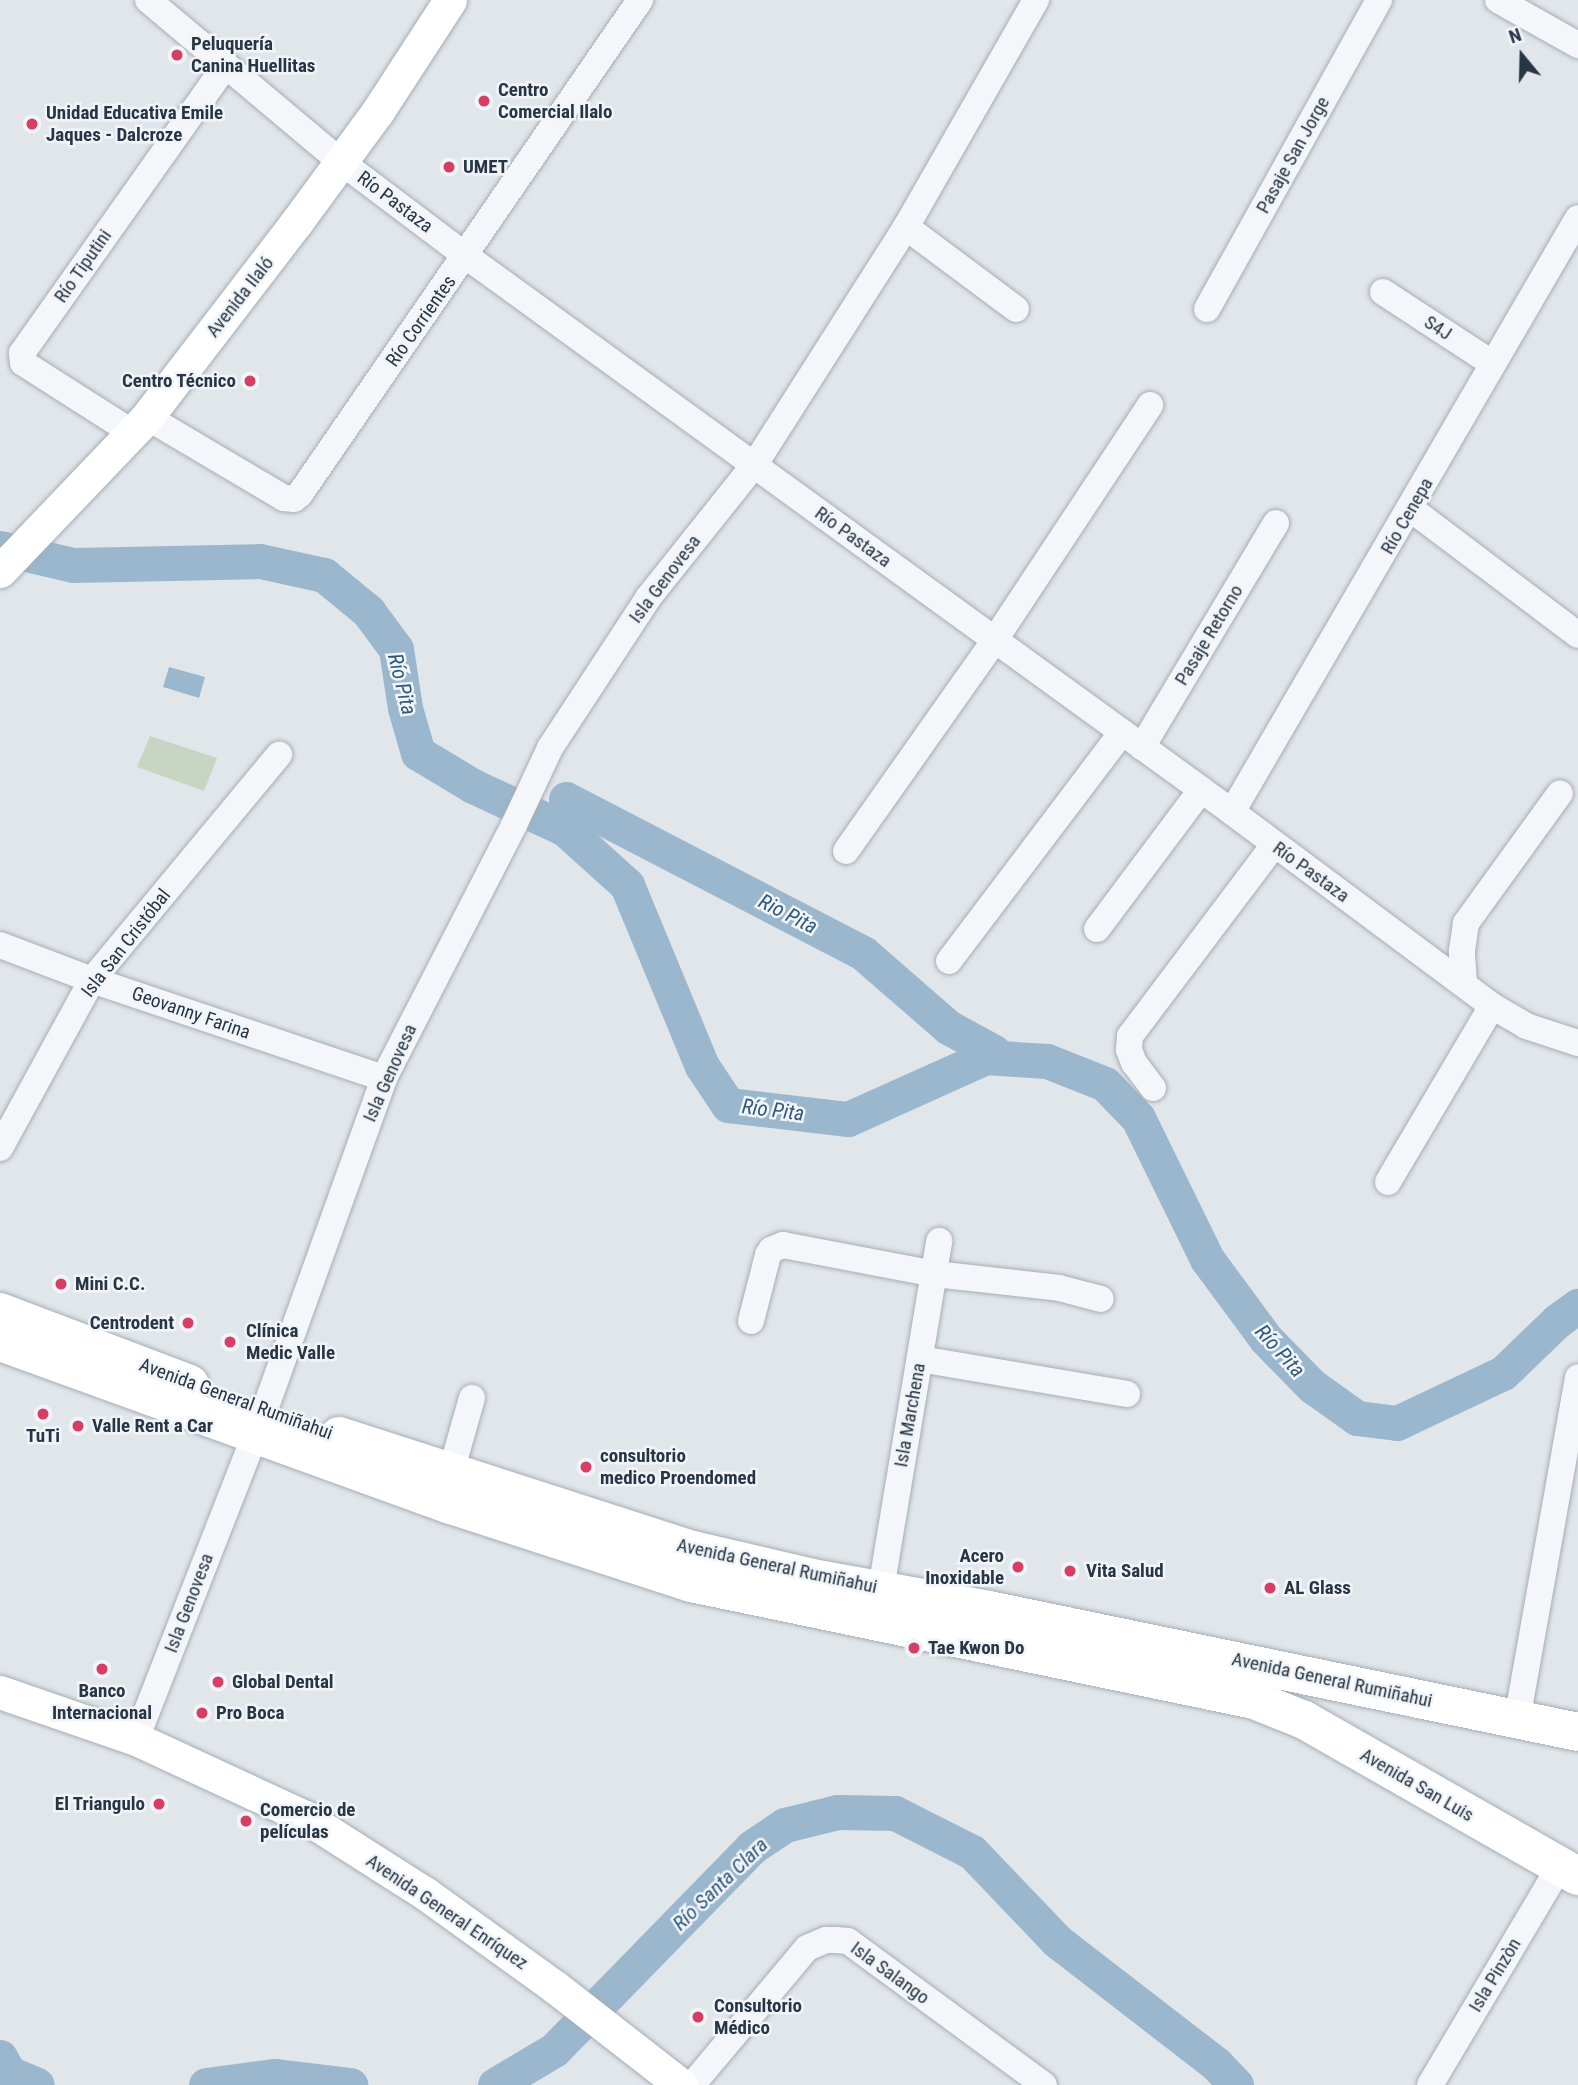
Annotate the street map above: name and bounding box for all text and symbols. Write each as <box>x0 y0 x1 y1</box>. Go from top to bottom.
north arrow <box>1487 21 1557 91</box>
text: N <box>1506 23 1524 48</box>
place label: Peluquería Canina Huellitas <box>191 33 315 77</box>
marker: Peluquería Canina Huellitas <box>169 47 185 63</box>
place label: Centro Comercial Ilalo <box>498 79 612 123</box>
marker: Centro Comercial Ilalo <box>476 93 492 109</box>
street label: Pasaje San Jorge <box>1252 93 1334 217</box>
place label: Unidad Educativa Emile Jaques - Dalcroze <box>46 102 223 146</box>
marker: Unidad Educativa Emile Jaques - Dalcroze <box>24 116 40 132</box>
place label: UMET <box>463 156 508 178</box>
marker: UMET <box>441 159 457 175</box>
street label: Río Pastaza <box>353 166 437 238</box>
street label: Río Tiputini <box>49 225 117 307</box>
street label: Avenida Ilaló <box>201 252 279 342</box>
street label: Río Corrientes <box>381 271 461 371</box>
street label: S4J <box>1420 311 1456 345</box>
place label: Centro Técnico <box>121 370 236 392</box>
marker: Centro Técnico <box>242 373 258 389</box>
street label: Río Cenepa <box>1376 474 1438 558</box>
street label: Río Pastaza <box>810 502 896 572</box>
street label: Isla Genovesa <box>624 530 706 628</box>
street label: Pasaje Retorno <box>1170 581 1248 689</box>
water label: Río Pita <box>382 651 422 717</box>
street label: Río Pastaza <box>1268 837 1354 907</box>
street label: Isla San Cristóbal <box>77 884 175 1002</box>
water label: Rio Pita <box>755 889 821 939</box>
street label: Geovanny Farina <box>129 982 253 1044</box>
street label: Isla Genovesa <box>358 1021 422 1125</box>
water label: Río Pita <box>741 1094 805 1126</box>
place label: Mini C.C. <box>75 1273 145 1295</box>
marker: Mini C.C. <box>53 1276 69 1292</box>
place label: Centrodent <box>90 1312 174 1334</box>
marker: Centrodent <box>180 1315 196 1331</box>
water label: Río Pita <box>1250 1319 1310 1383</box>
place label: Clínica Medic Valle <box>246 1320 335 1364</box>
marker: Clínica Medic Valle <box>220 1332 240 1352</box>
street label: Avenida General Rumiñahui <box>136 1353 336 1445</box>
street label: Isla Marchena <box>890 1361 930 1469</box>
marker: TuTi <box>35 1406 51 1422</box>
place label: Valle Rent a Car <box>92 1415 213 1437</box>
marker: Valle Rent a Car <box>70 1418 86 1434</box>
place label: TuTi <box>26 1425 60 1447</box>
place label: consultorio medico Proendomed <box>600 1445 756 1489</box>
marker: consultorio medico Proendomed <box>578 1459 594 1475</box>
street label: Avenida General Rumiñahui <box>675 1534 879 1598</box>
place label: Acero Inoxidable <box>925 1545 1004 1589</box>
street label: Isla Genovesa <box>160 1550 218 1656</box>
marker: Acero Inoxidable <box>1010 1559 1026 1575</box>
place label: Vita Salud <box>1086 1560 1164 1582</box>
marker: Vita Salud <box>1060 1561 1080 1581</box>
place label: AL Glass <box>1284 1577 1351 1599</box>
marker: AL Glass <box>1262 1580 1278 1596</box>
place label: Tae Kwon Do <box>928 1637 1025 1659</box>
marker: Tae Kwon Do <box>906 1640 922 1656</box>
street label: Avenida General Rumiñahui <box>1230 1648 1434 1712</box>
marker: Banco Internacional <box>94 1661 110 1677</box>
place label: Global Dental <box>232 1671 334 1693</box>
marker: Global Dental <box>210 1674 226 1690</box>
place label: Banco Internacional <box>52 1680 152 1724</box>
place label: Pro Boca <box>216 1702 284 1724</box>
marker: Pro Boca <box>194 1705 210 1721</box>
street label: Avenida San Luis <box>1356 1743 1478 1827</box>
place label: El Triangulo <box>54 1793 145 1815</box>
marker: El Triangulo <box>151 1796 167 1812</box>
place label: Comercio de películas <box>260 1799 355 1843</box>
marker: Comercio de películas <box>238 1813 254 1829</box>
water label: Río Santa Clara <box>667 1832 773 1936</box>
street label: Avenida General Enríquez <box>362 1849 532 1975</box>
street label: Isla Pinzòn <box>1464 1934 1526 2016</box>
street label: Isla Salango <box>846 1937 934 2009</box>
place label: Consultorio Médico <box>714 1995 802 2039</box>
marker: Consultorio Médico <box>688 2007 708 2027</box>

